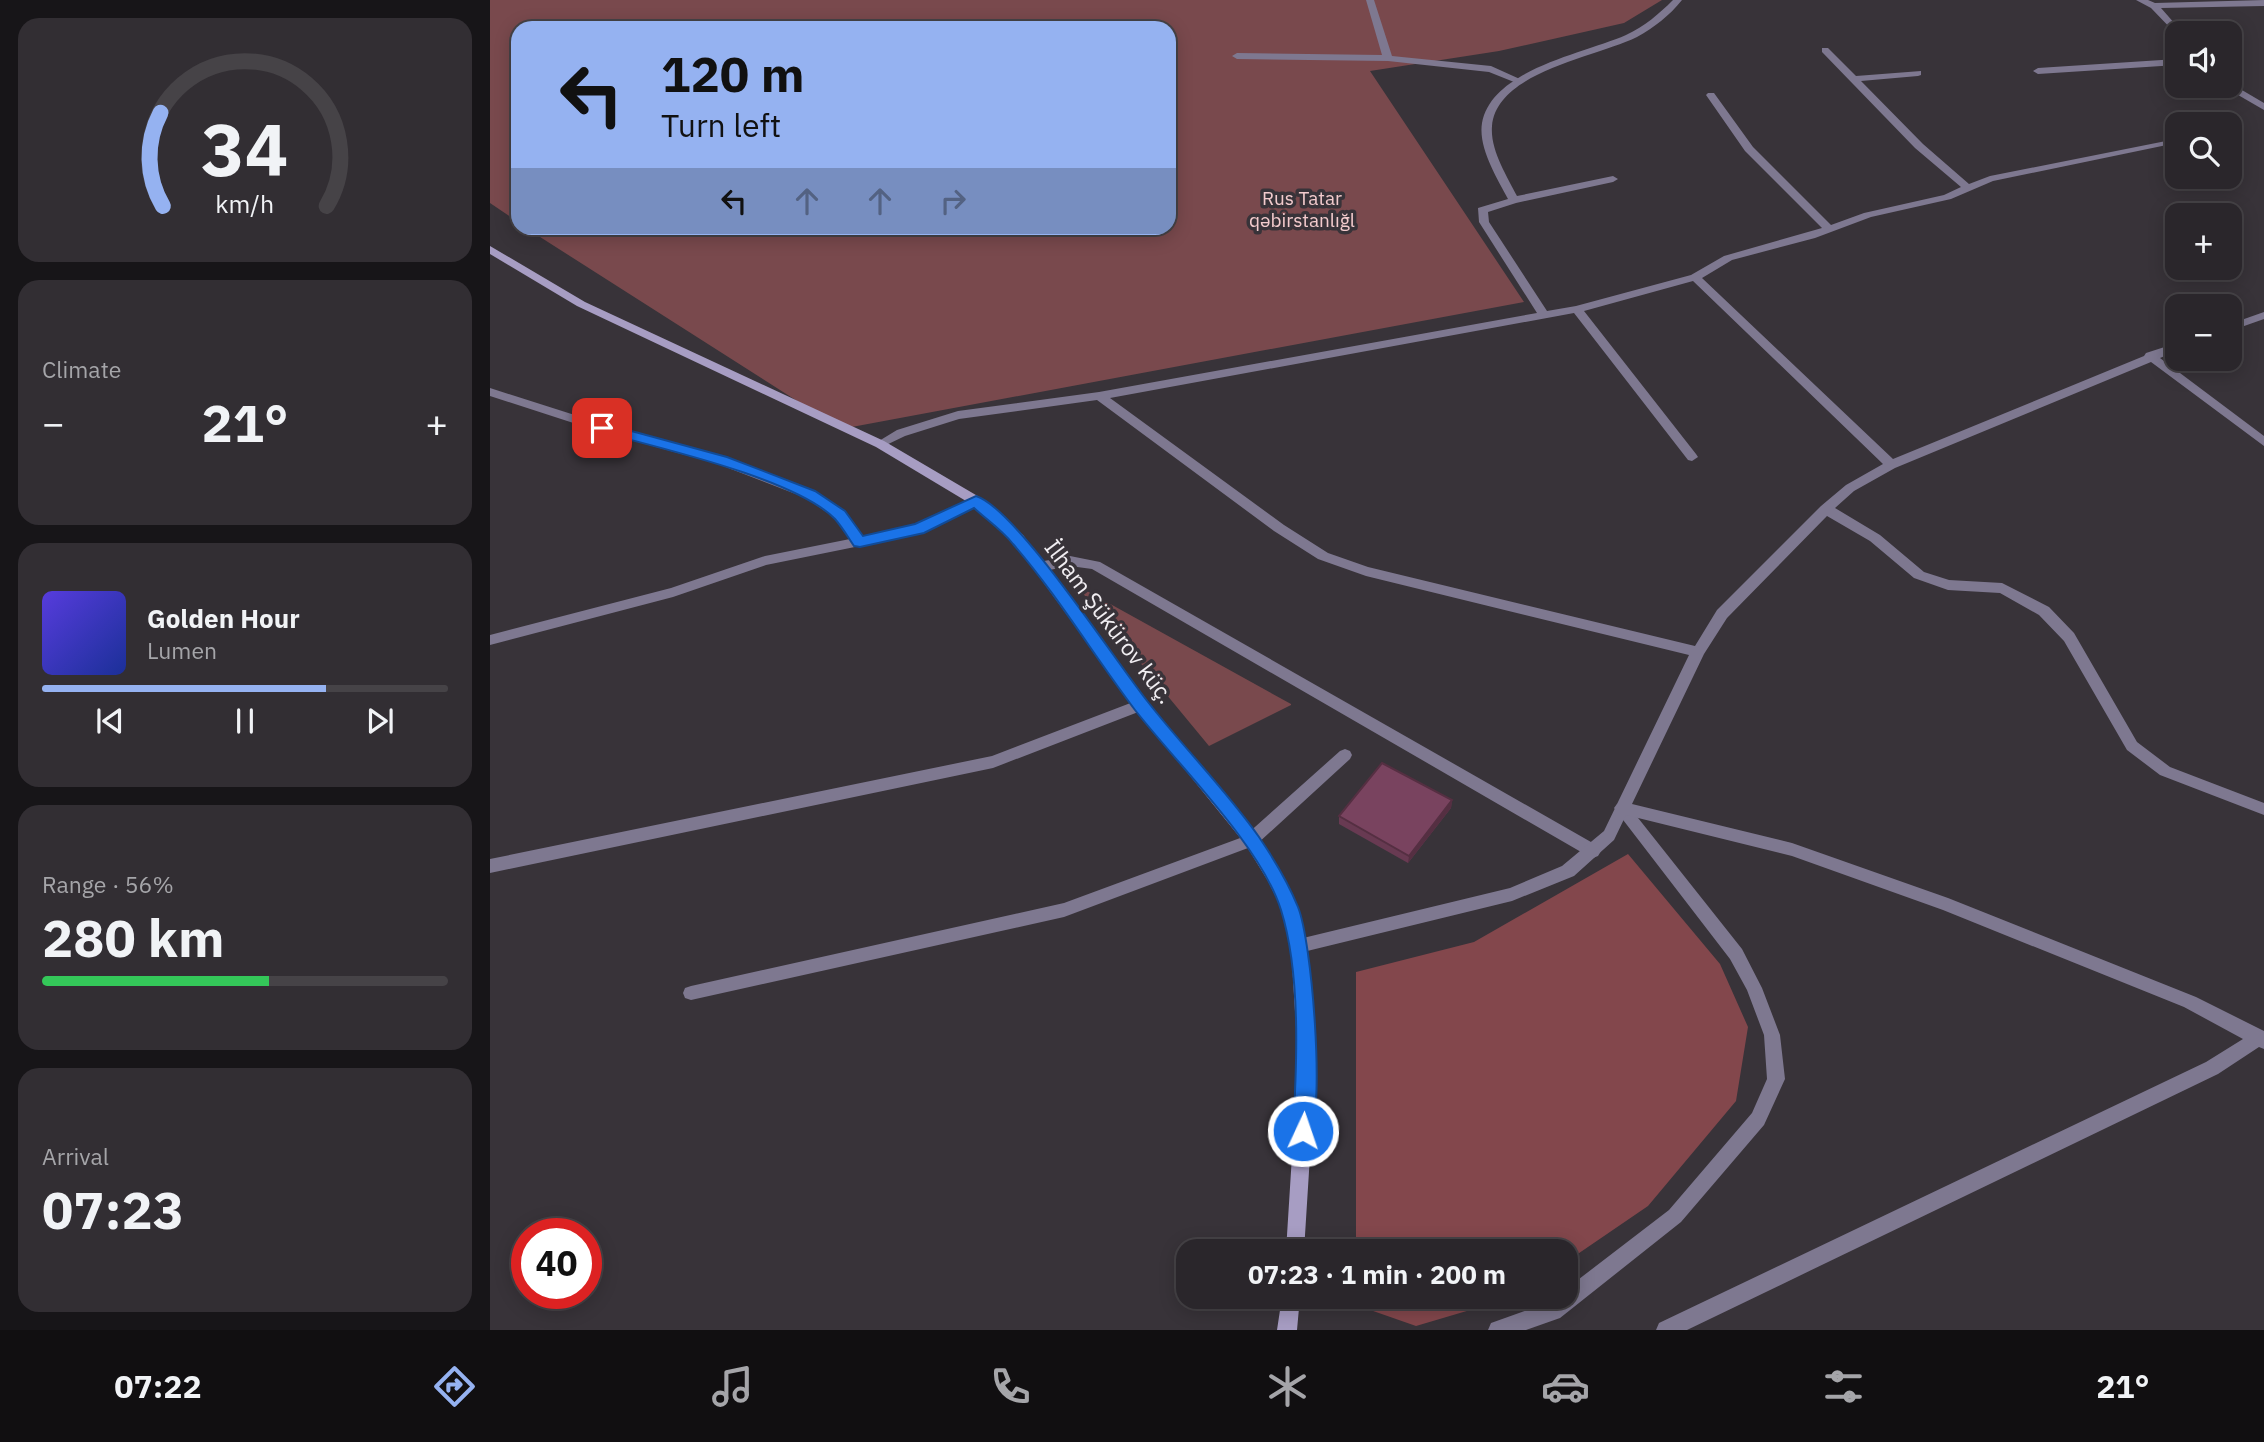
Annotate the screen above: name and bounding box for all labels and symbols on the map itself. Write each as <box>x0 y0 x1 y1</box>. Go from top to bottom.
park label: Rus Tatar qəbirstanlığl <box>1249 186 1355 232</box>
pin <box>572 398 632 458</box>
street label: İlham Şükürov küç. <box>1038 533 1182 709</box>
position arrow <box>1266 1094 1340 1168</box>
speed limit sign: 40 <box>511 1218 602 1309</box>

